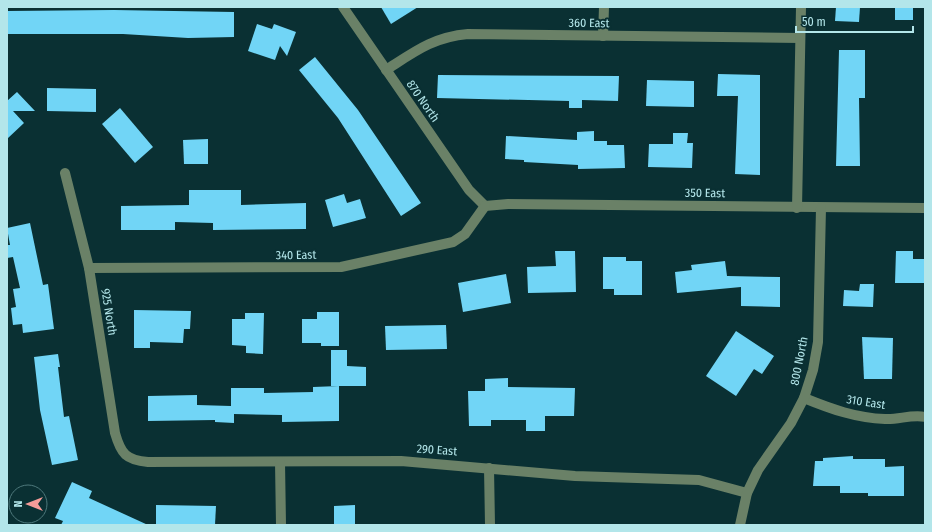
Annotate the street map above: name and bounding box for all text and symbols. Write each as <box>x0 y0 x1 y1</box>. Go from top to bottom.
scale bar <box>796 8 913 34</box>
text: 50 m <box>802 15 826 29</box>
street label: 360 East <box>568 16 610 30</box>
street label: 870 North <box>404 77 442 125</box>
street label: 350 East <box>685 186 725 200</box>
street label: 340 East <box>276 248 316 262</box>
street label: 925 North <box>98 288 120 336</box>
street label: 800 North <box>787 335 811 387</box>
street label: 310 East <box>846 392 887 412</box>
street label: 290 East <box>416 442 458 458</box>
north arrow <box>8 484 48 524</box>
text: N <box>12 501 25 507</box>

